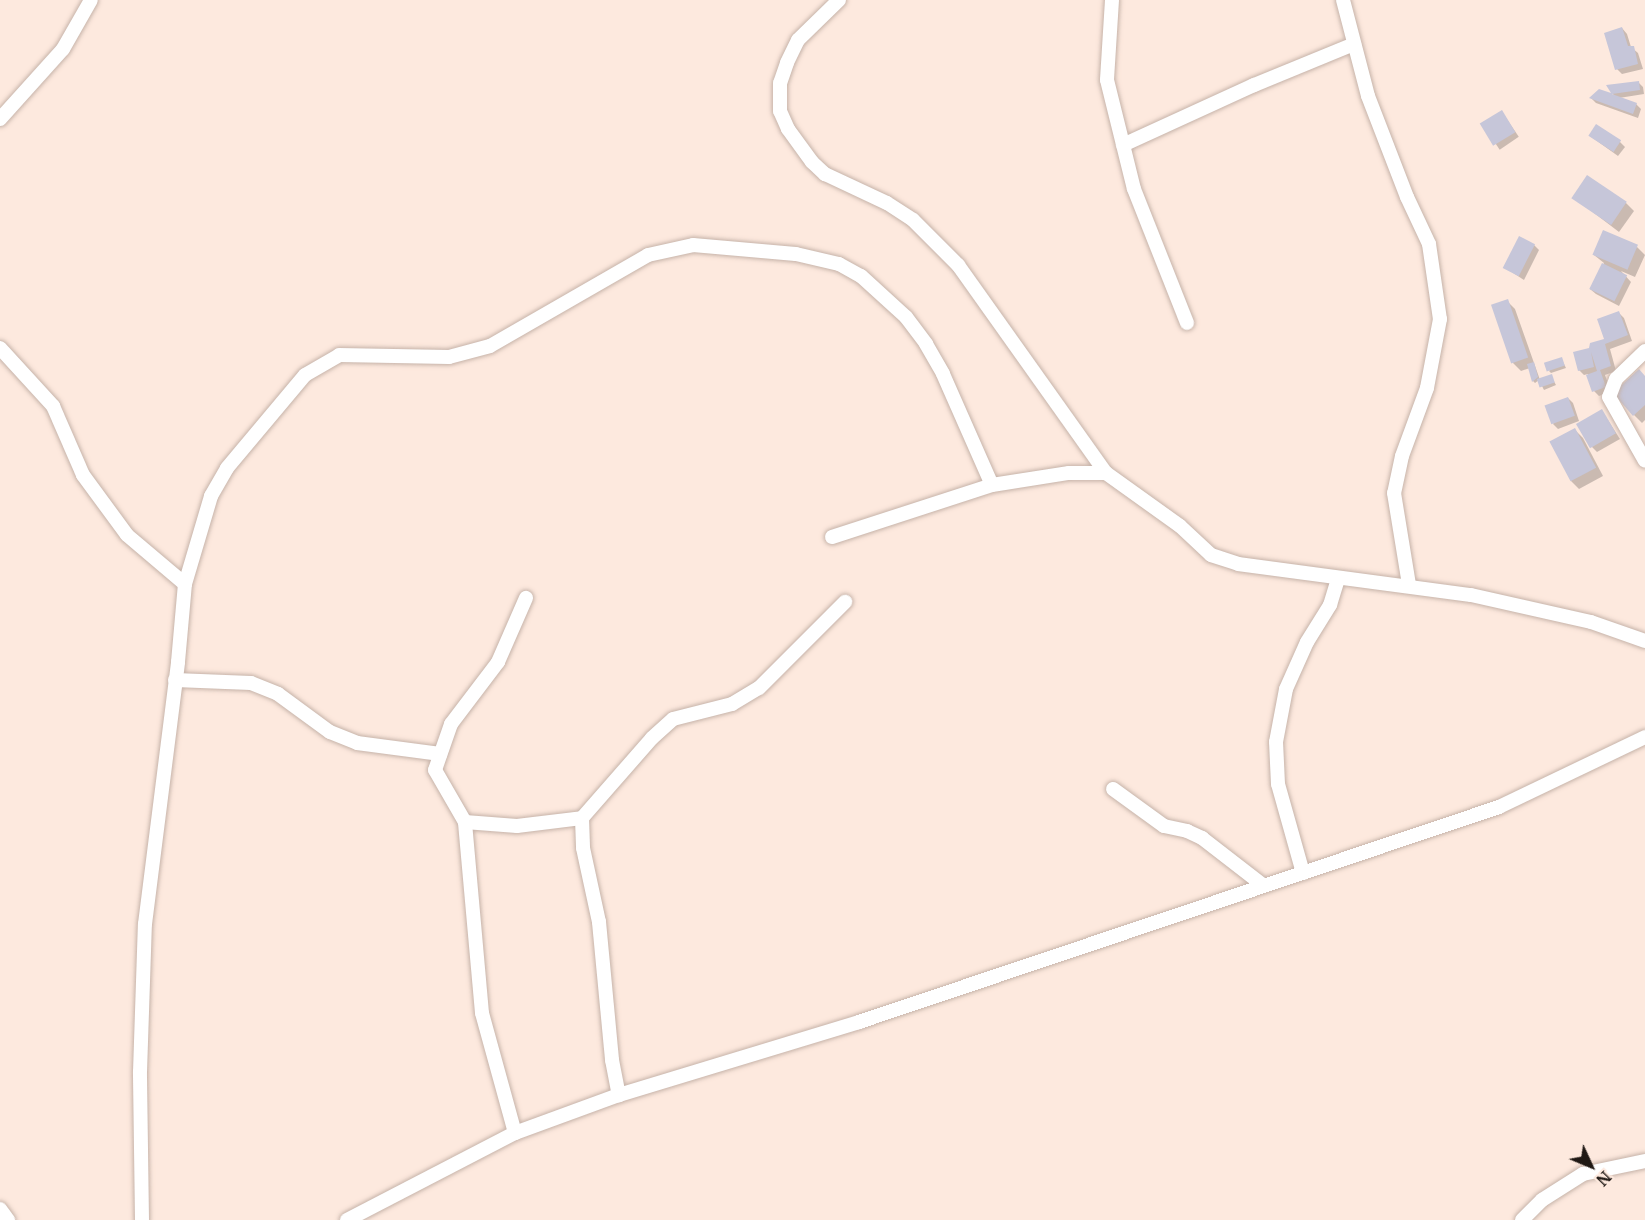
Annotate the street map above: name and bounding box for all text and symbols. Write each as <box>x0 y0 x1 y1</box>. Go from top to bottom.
north arrow <box>1561 1136 1621 1196</box>
text: N <box>1592 1167 1616 1190</box>

